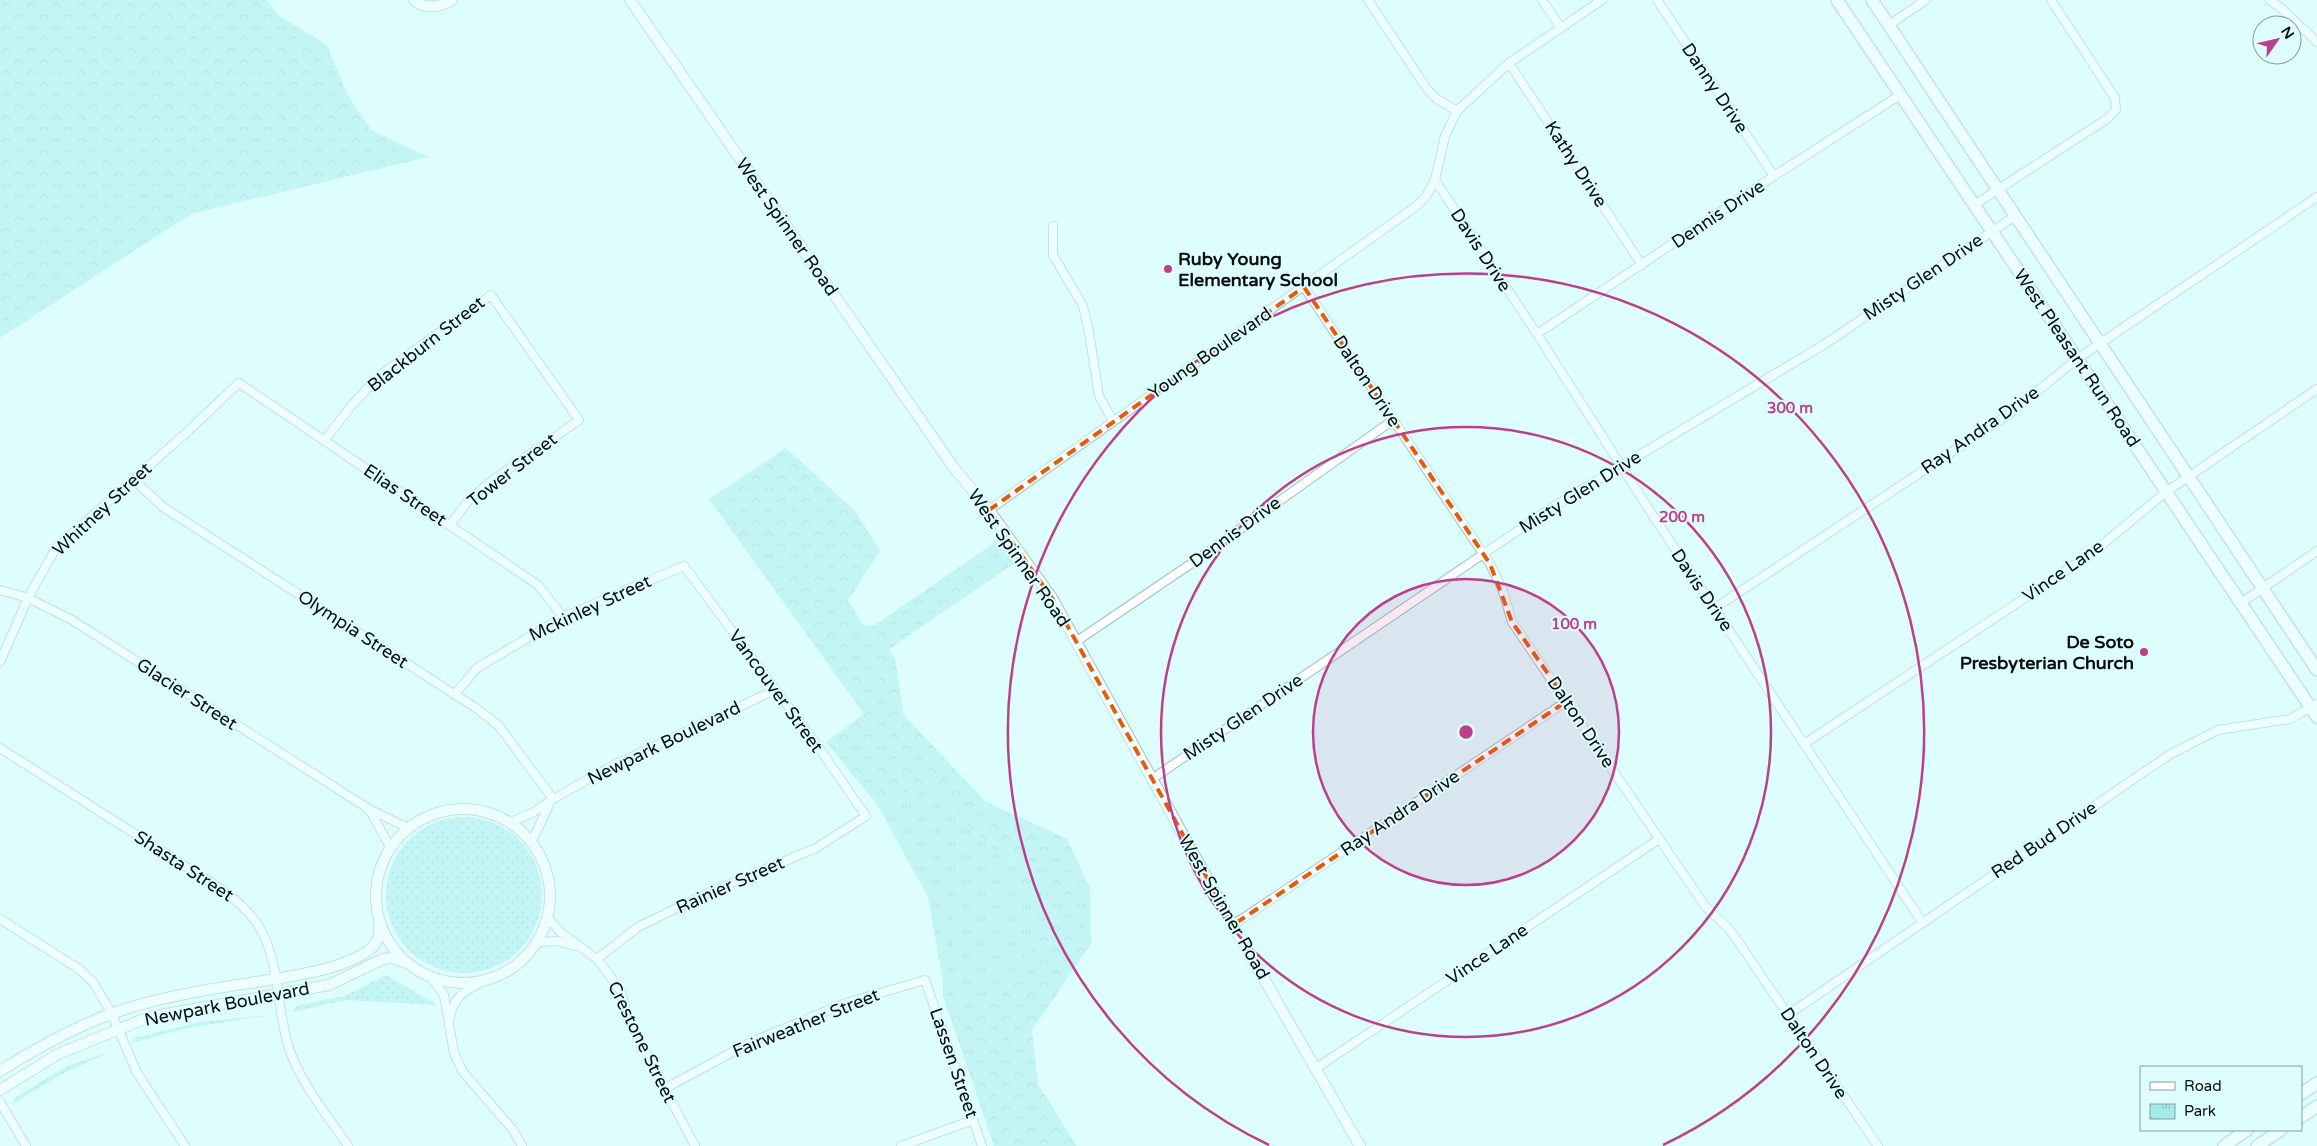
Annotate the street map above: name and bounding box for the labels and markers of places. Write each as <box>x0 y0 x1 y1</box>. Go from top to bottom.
place label: Ruby Young Elementary School <box>1178 248 1338 291</box>
marker: Ruby Young Elementary School <box>1162 263 1174 275</box>
place label: De Soto Presbyterian Church <box>1960 631 2134 674</box>
marker: De Soto Presbyterian Church <box>2138 646 2150 658</box>
centre of rings <box>1457 723 1475 741</box>

